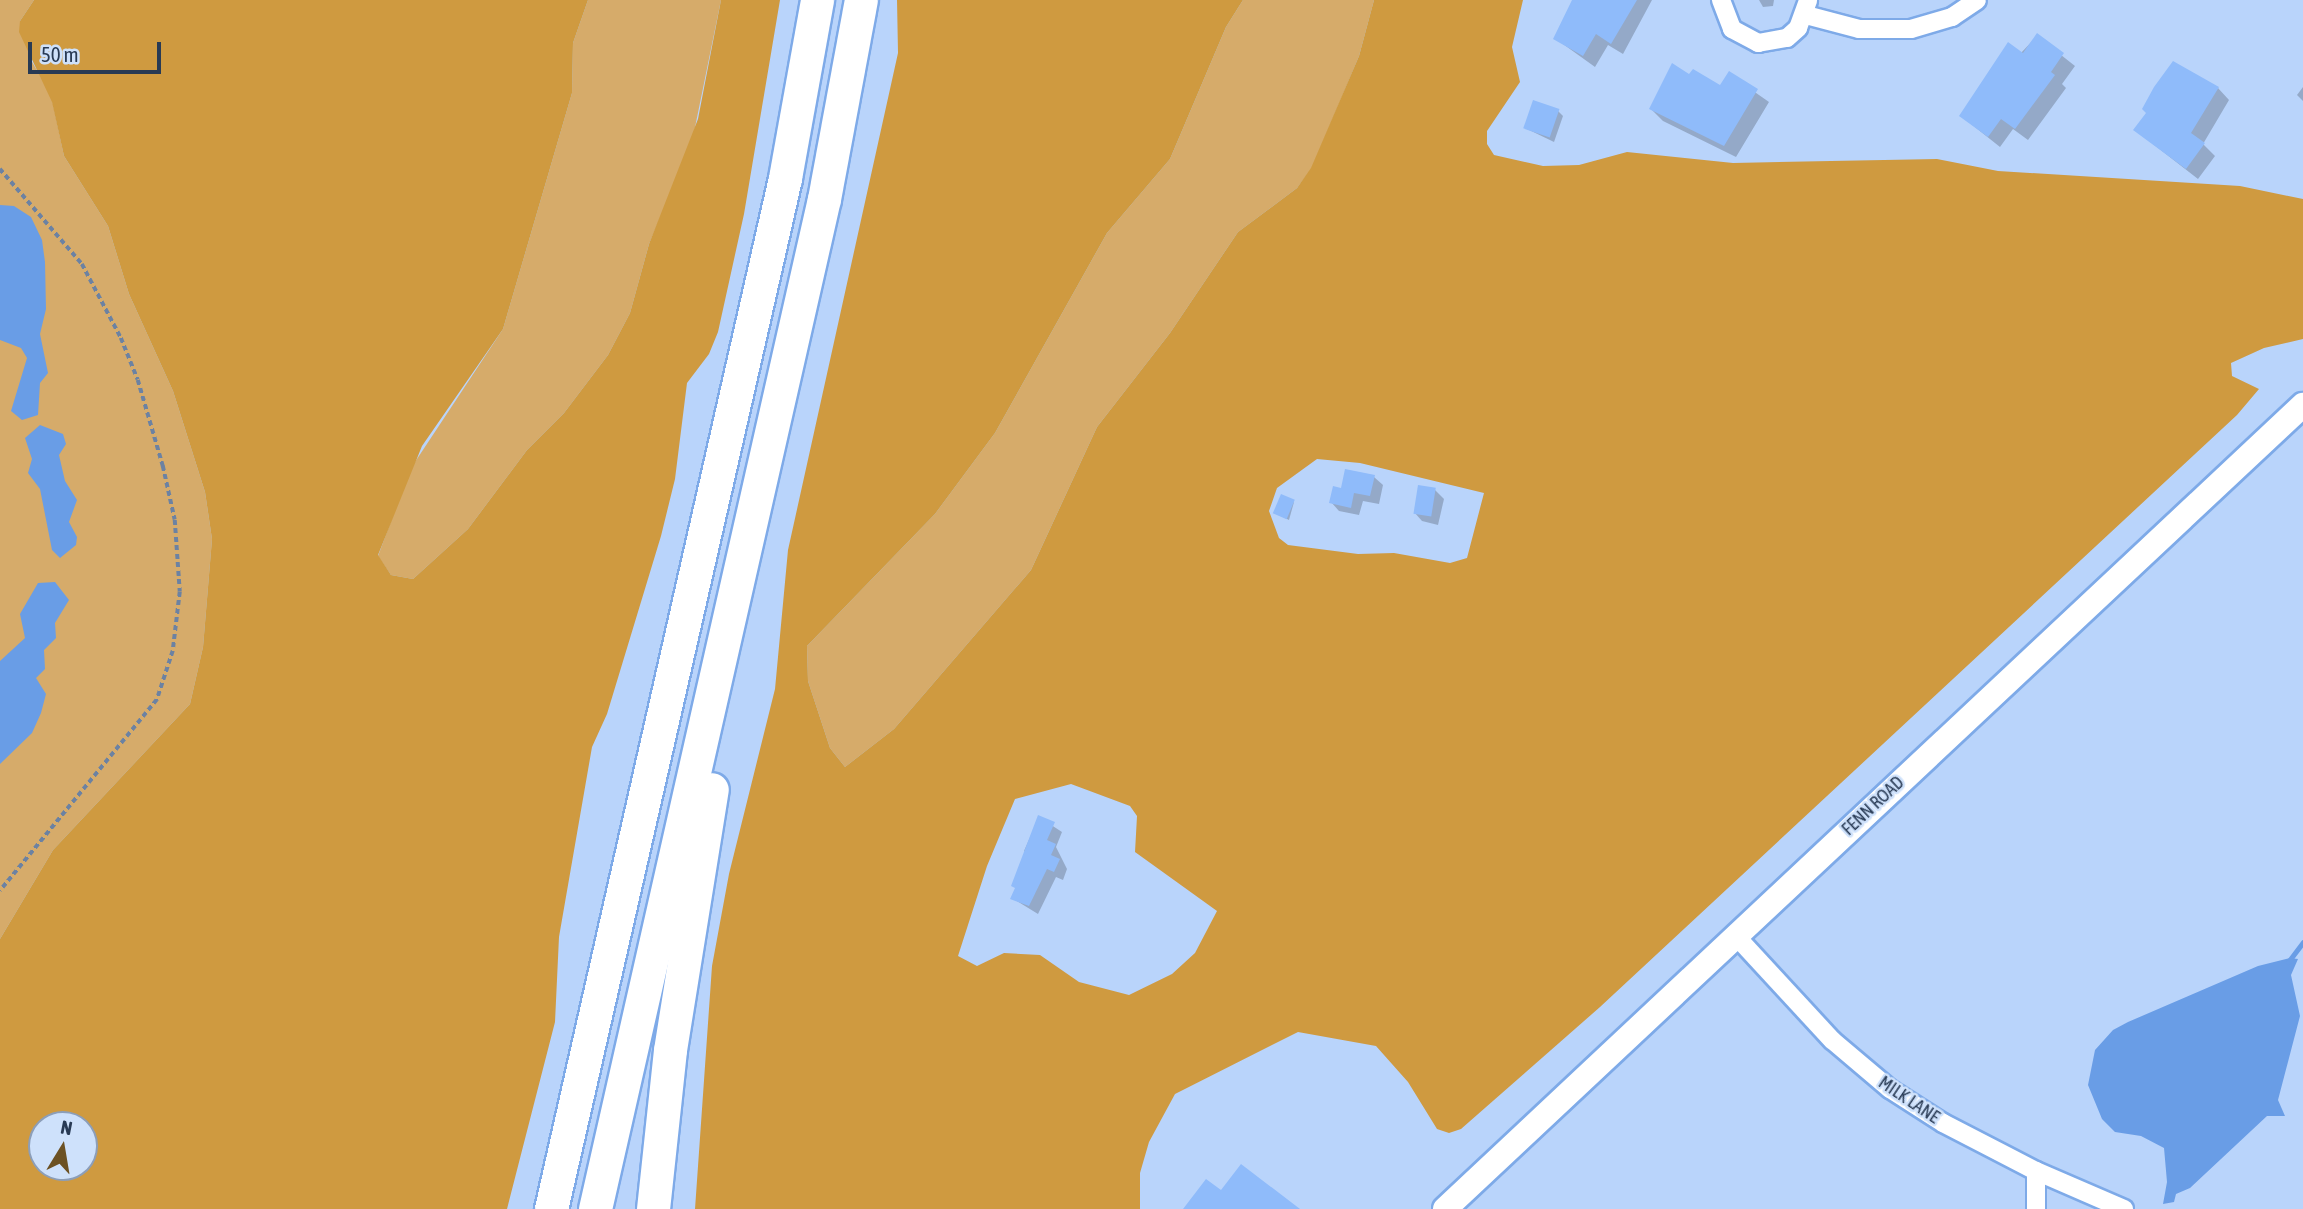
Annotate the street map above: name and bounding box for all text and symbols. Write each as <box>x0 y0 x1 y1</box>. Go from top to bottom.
scale bar <box>32 28 164 72</box>
text: 50 m <box>41 42 79 66</box>
street label: FENN ROAD <box>1838 772 1908 840</box>
street label: MILK LANE <box>1874 1072 1944 1128</box>
north arrow <box>28 1111 98 1181</box>
text: N <box>59 1115 74 1139</box>

